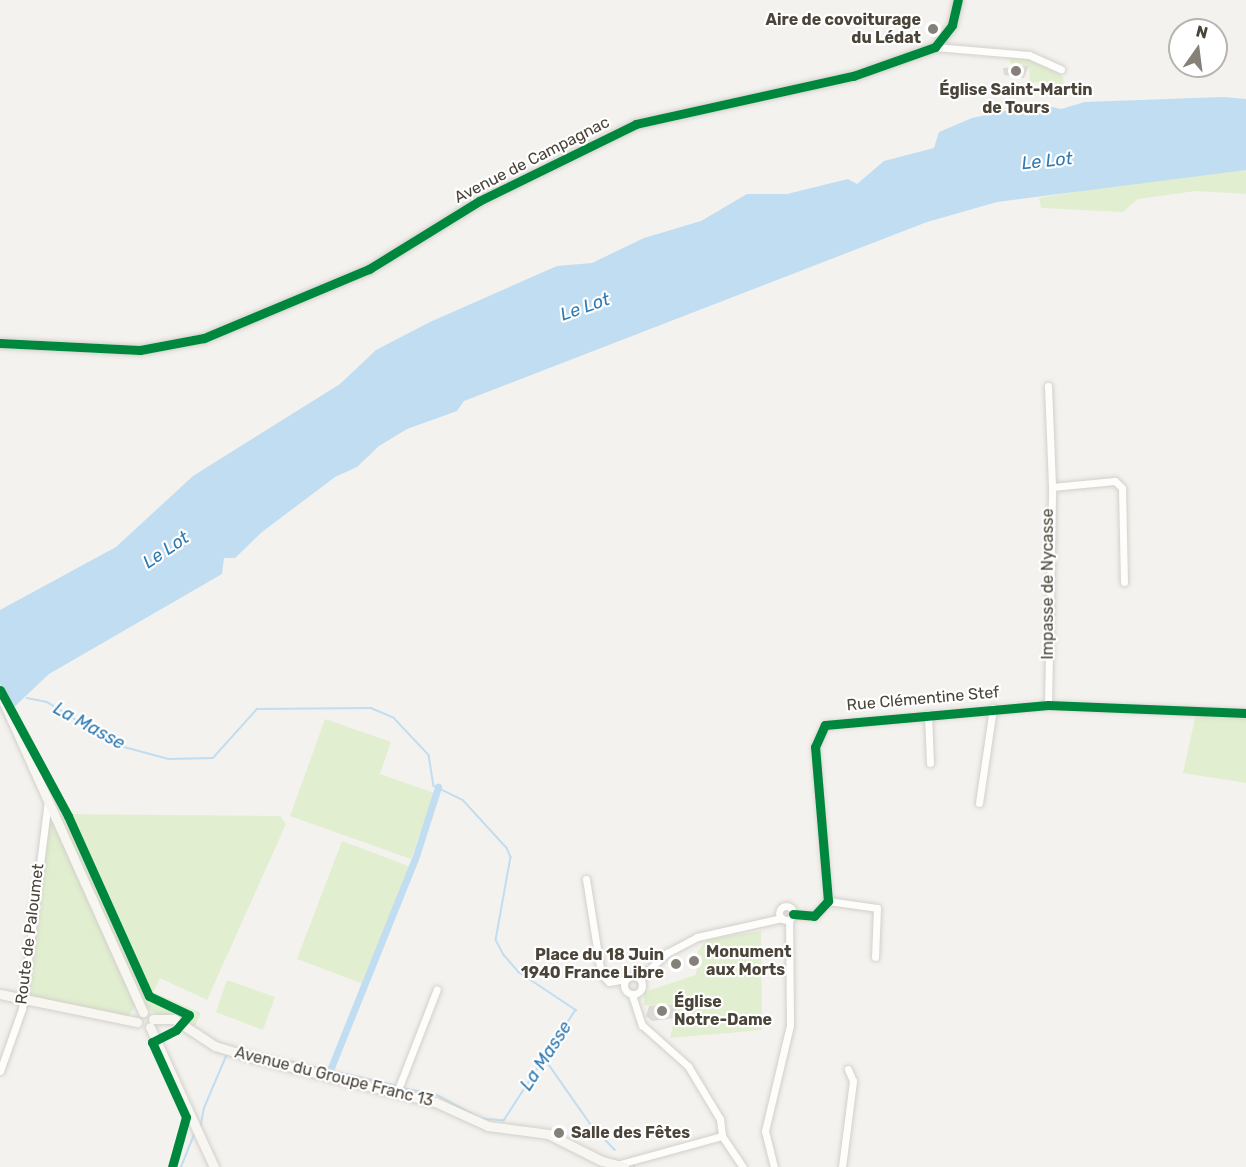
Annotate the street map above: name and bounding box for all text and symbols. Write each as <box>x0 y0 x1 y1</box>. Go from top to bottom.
place label: Aire de covoiturage du Lédat <box>765 10 921 48</box>
north arrow <box>1168 18 1228 78</box>
text: N <box>1194 21 1210 43</box>
marker: Aire de covoiturage du Lédat <box>926 22 940 36</box>
marker: Église Saint-Martin de Tours <box>1009 64 1023 78</box>
place label: Église Saint-Martin de Tours <box>939 80 1093 118</box>
street label: Avenue de Campagnac <box>451 113 613 207</box>
water label: Le Lot <box>1020 148 1074 174</box>
water label: Le Lot <box>557 288 613 326</box>
street label: Impasse de Nycasse <box>1038 508 1058 660</box>
water label: Le Lot <box>139 527 193 573</box>
street label: Rue Clémentine Stef <box>846 683 1000 715</box>
water label: La Masse <box>49 698 129 754</box>
street label: Route de Paloumet <box>12 862 48 1006</box>
place label: Monument aux Morts <box>706 942 791 980</box>
place label: Place du 18 Juin 1940 France Libre <box>521 945 664 983</box>
marker: Monument aux Morts <box>687 954 701 968</box>
marker: Place du 18 Juin 1940 France Libre <box>669 957 683 971</box>
place label: Église Notre-Dame <box>674 992 772 1030</box>
marker: Église Notre-Dame <box>655 1004 669 1018</box>
water label: La Masse <box>516 1017 576 1095</box>
street label: Avenue du Groupe Franc 13 <box>233 1043 435 1111</box>
place label: Salle des Fêtes <box>571 1123 690 1143</box>
marker: Salle des Fêtes <box>552 1126 566 1140</box>

